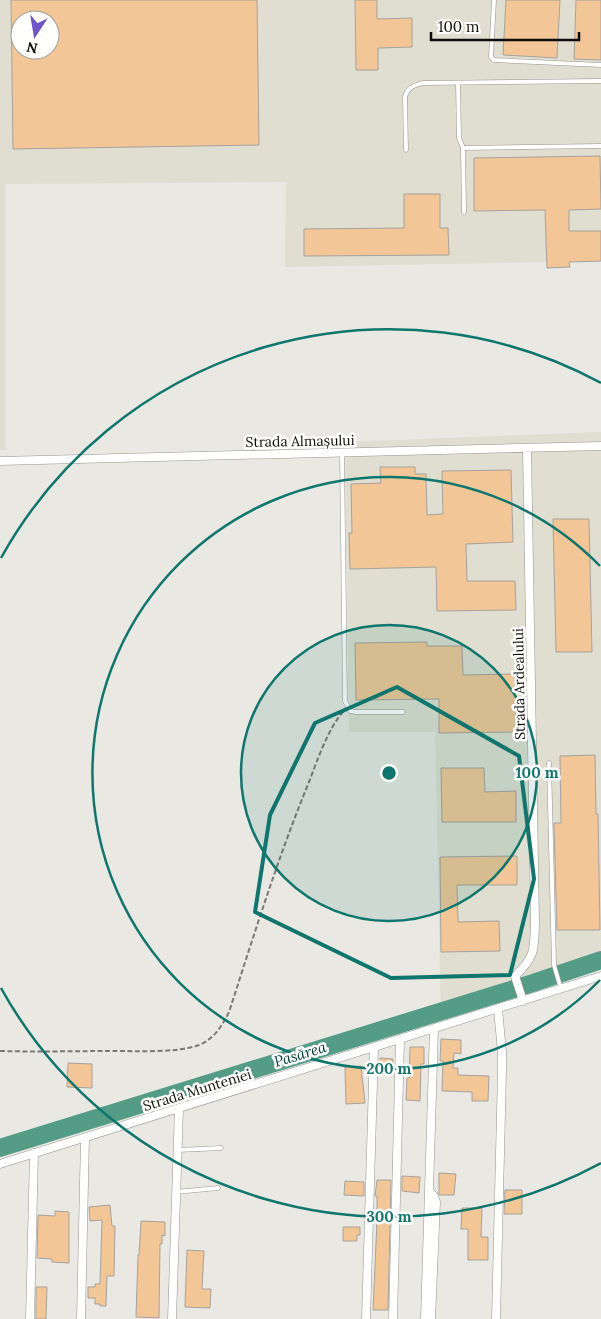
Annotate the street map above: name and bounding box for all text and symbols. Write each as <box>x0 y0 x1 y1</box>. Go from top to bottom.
north arrow <box>10 10 60 60</box>
scale bar <box>431 10 578 42</box>
text: 100 m <box>438 17 479 36</box>
text: N <box>25 38 39 58</box>
street label: Strada Almașului <box>245 431 355 451</box>
street label: Strada Ardealului <box>509 628 529 740</box>
text: 100 m <box>516 763 559 782</box>
centre of rings <box>380 764 398 782</box>
water label: Pasărea <box>272 1037 329 1071</box>
text: 200 m <box>367 1059 412 1078</box>
street label: Strada Munteniei <box>141 1065 253 1115</box>
text: 300 m <box>366 1207 412 1226</box>

